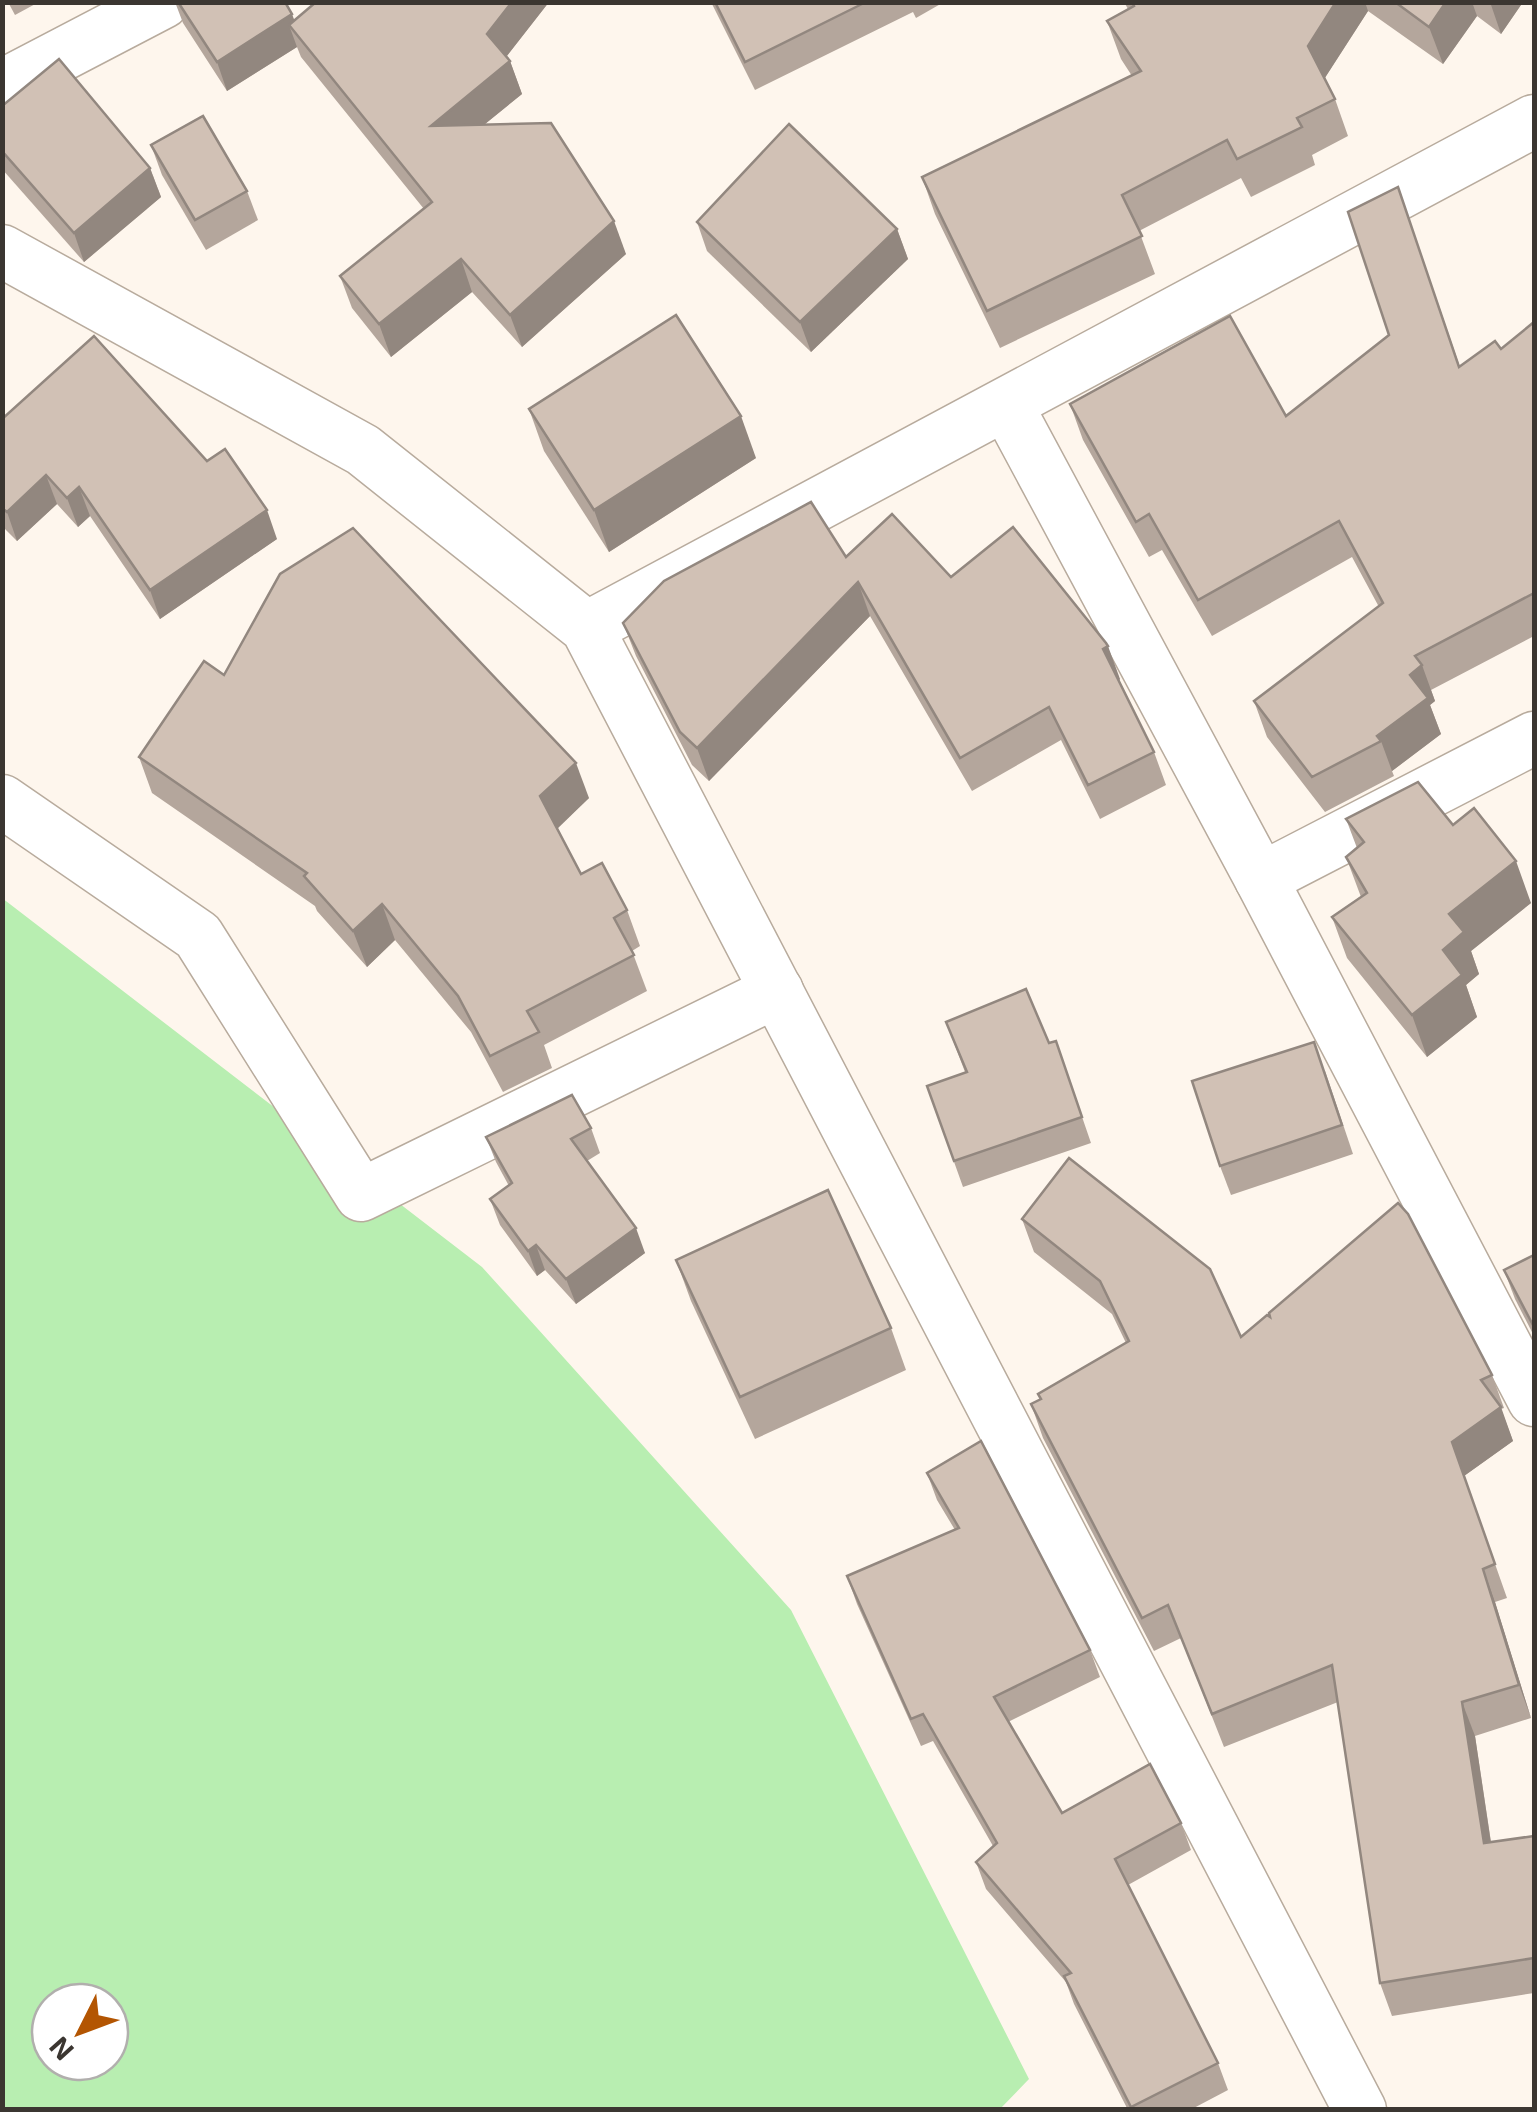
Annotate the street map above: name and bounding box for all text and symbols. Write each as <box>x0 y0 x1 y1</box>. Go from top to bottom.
north arrow <box>30 1982 130 2082</box>
text: N <box>41 2031 80 2068</box>

